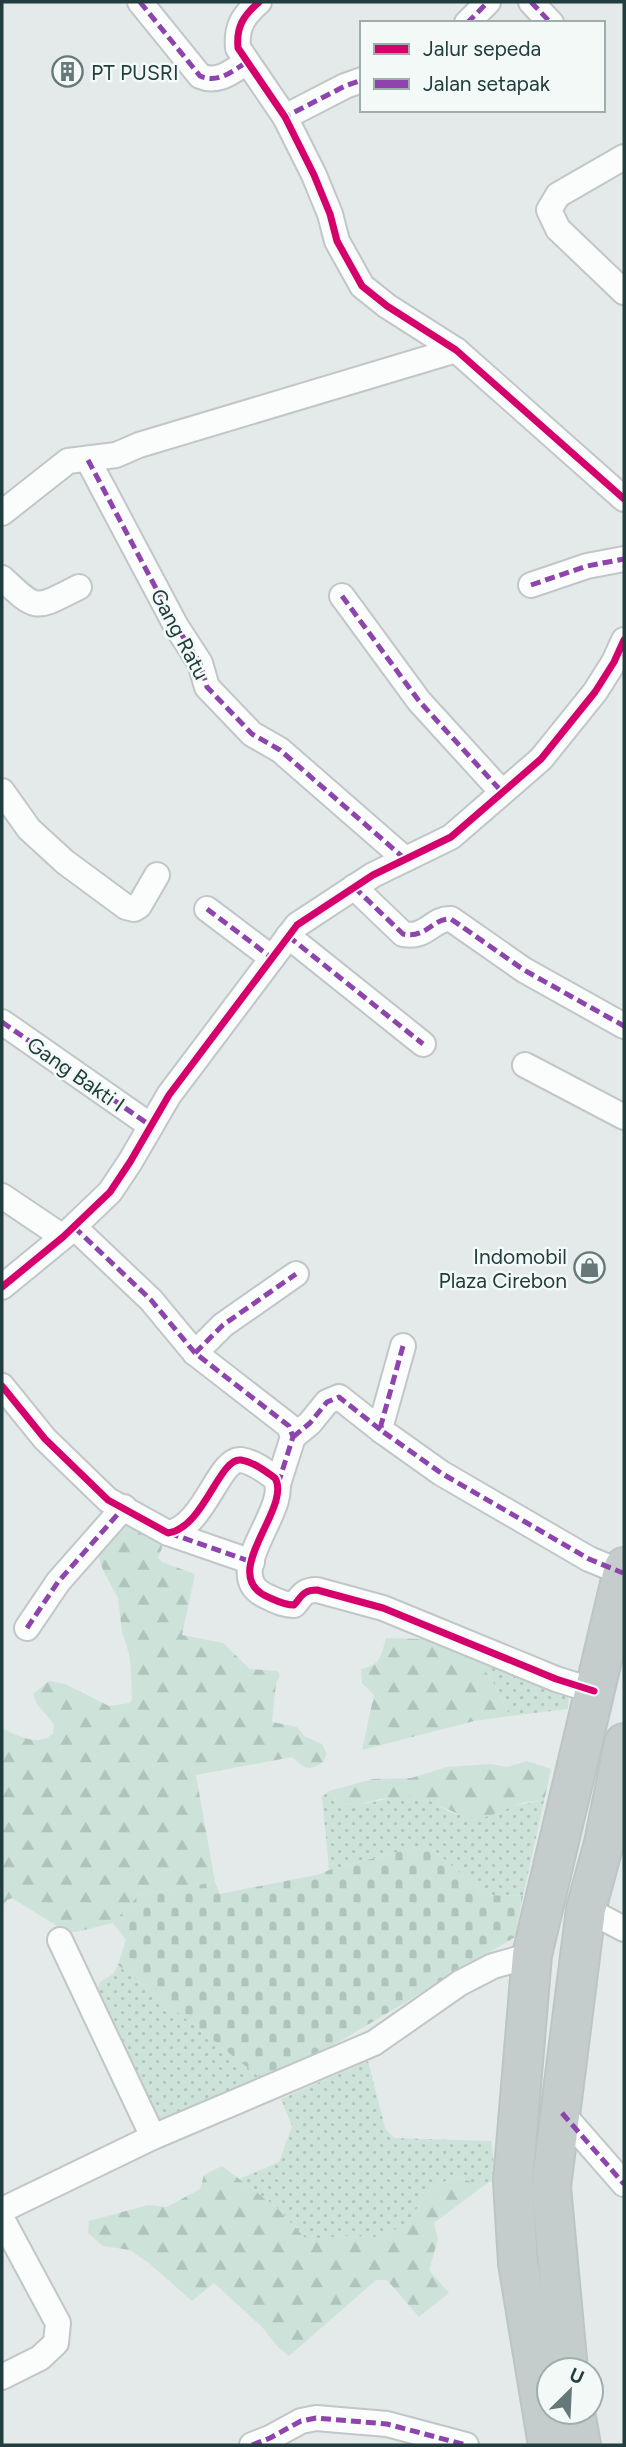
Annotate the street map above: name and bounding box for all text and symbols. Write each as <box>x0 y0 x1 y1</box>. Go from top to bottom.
legend <box>360 21 605 112</box>
text: Jalur sepeda <box>423 36 541 61</box>
building icon: PT PUSRI <box>51 55 85 89</box>
place label: PT PUSRI <box>91 60 179 85</box>
text: Jalan setapak <box>423 71 551 96</box>
street label: Gang Ratu <box>146 584 214 684</box>
street label: Gang Bakti I <box>22 1031 130 1117</box>
place label: Indomobil Plaza Cirebon <box>439 1244 567 1293</box>
shop icon: Indomobil Plaza Cirebon <box>573 1251 607 1285</box>
north arrow <box>535 2356 605 2426</box>
text: U <box>566 2363 588 2389</box>

